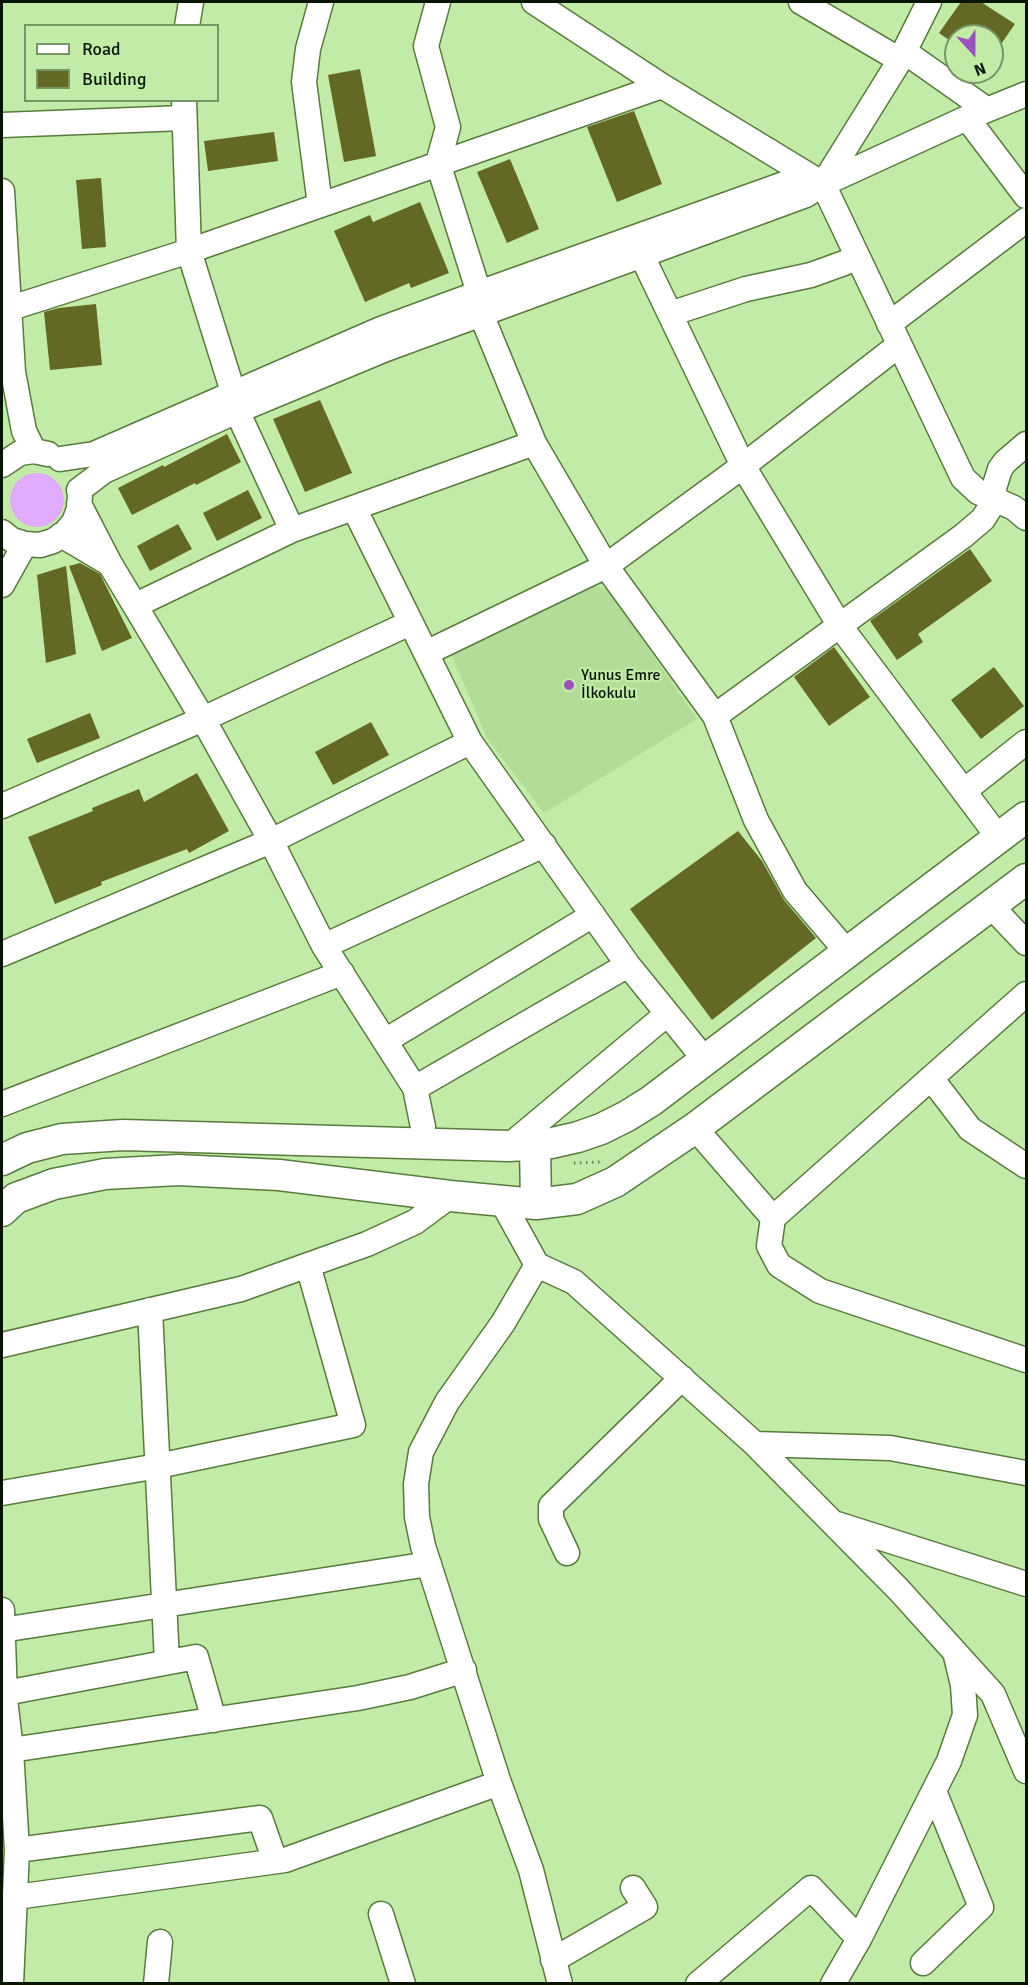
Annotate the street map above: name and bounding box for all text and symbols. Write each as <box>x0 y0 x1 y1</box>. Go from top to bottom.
legend <box>24 24 219 102</box>
north arrow <box>944 24 1004 84</box>
text: Road <box>82 38 121 60</box>
text: N <box>971 58 989 80</box>
text: Building <box>82 68 146 90</box>
place label: Yunus Emre İlkokulu <box>581 666 661 704</box>
marker: Yunus Emre İlkokulu <box>562 678 576 692</box>

